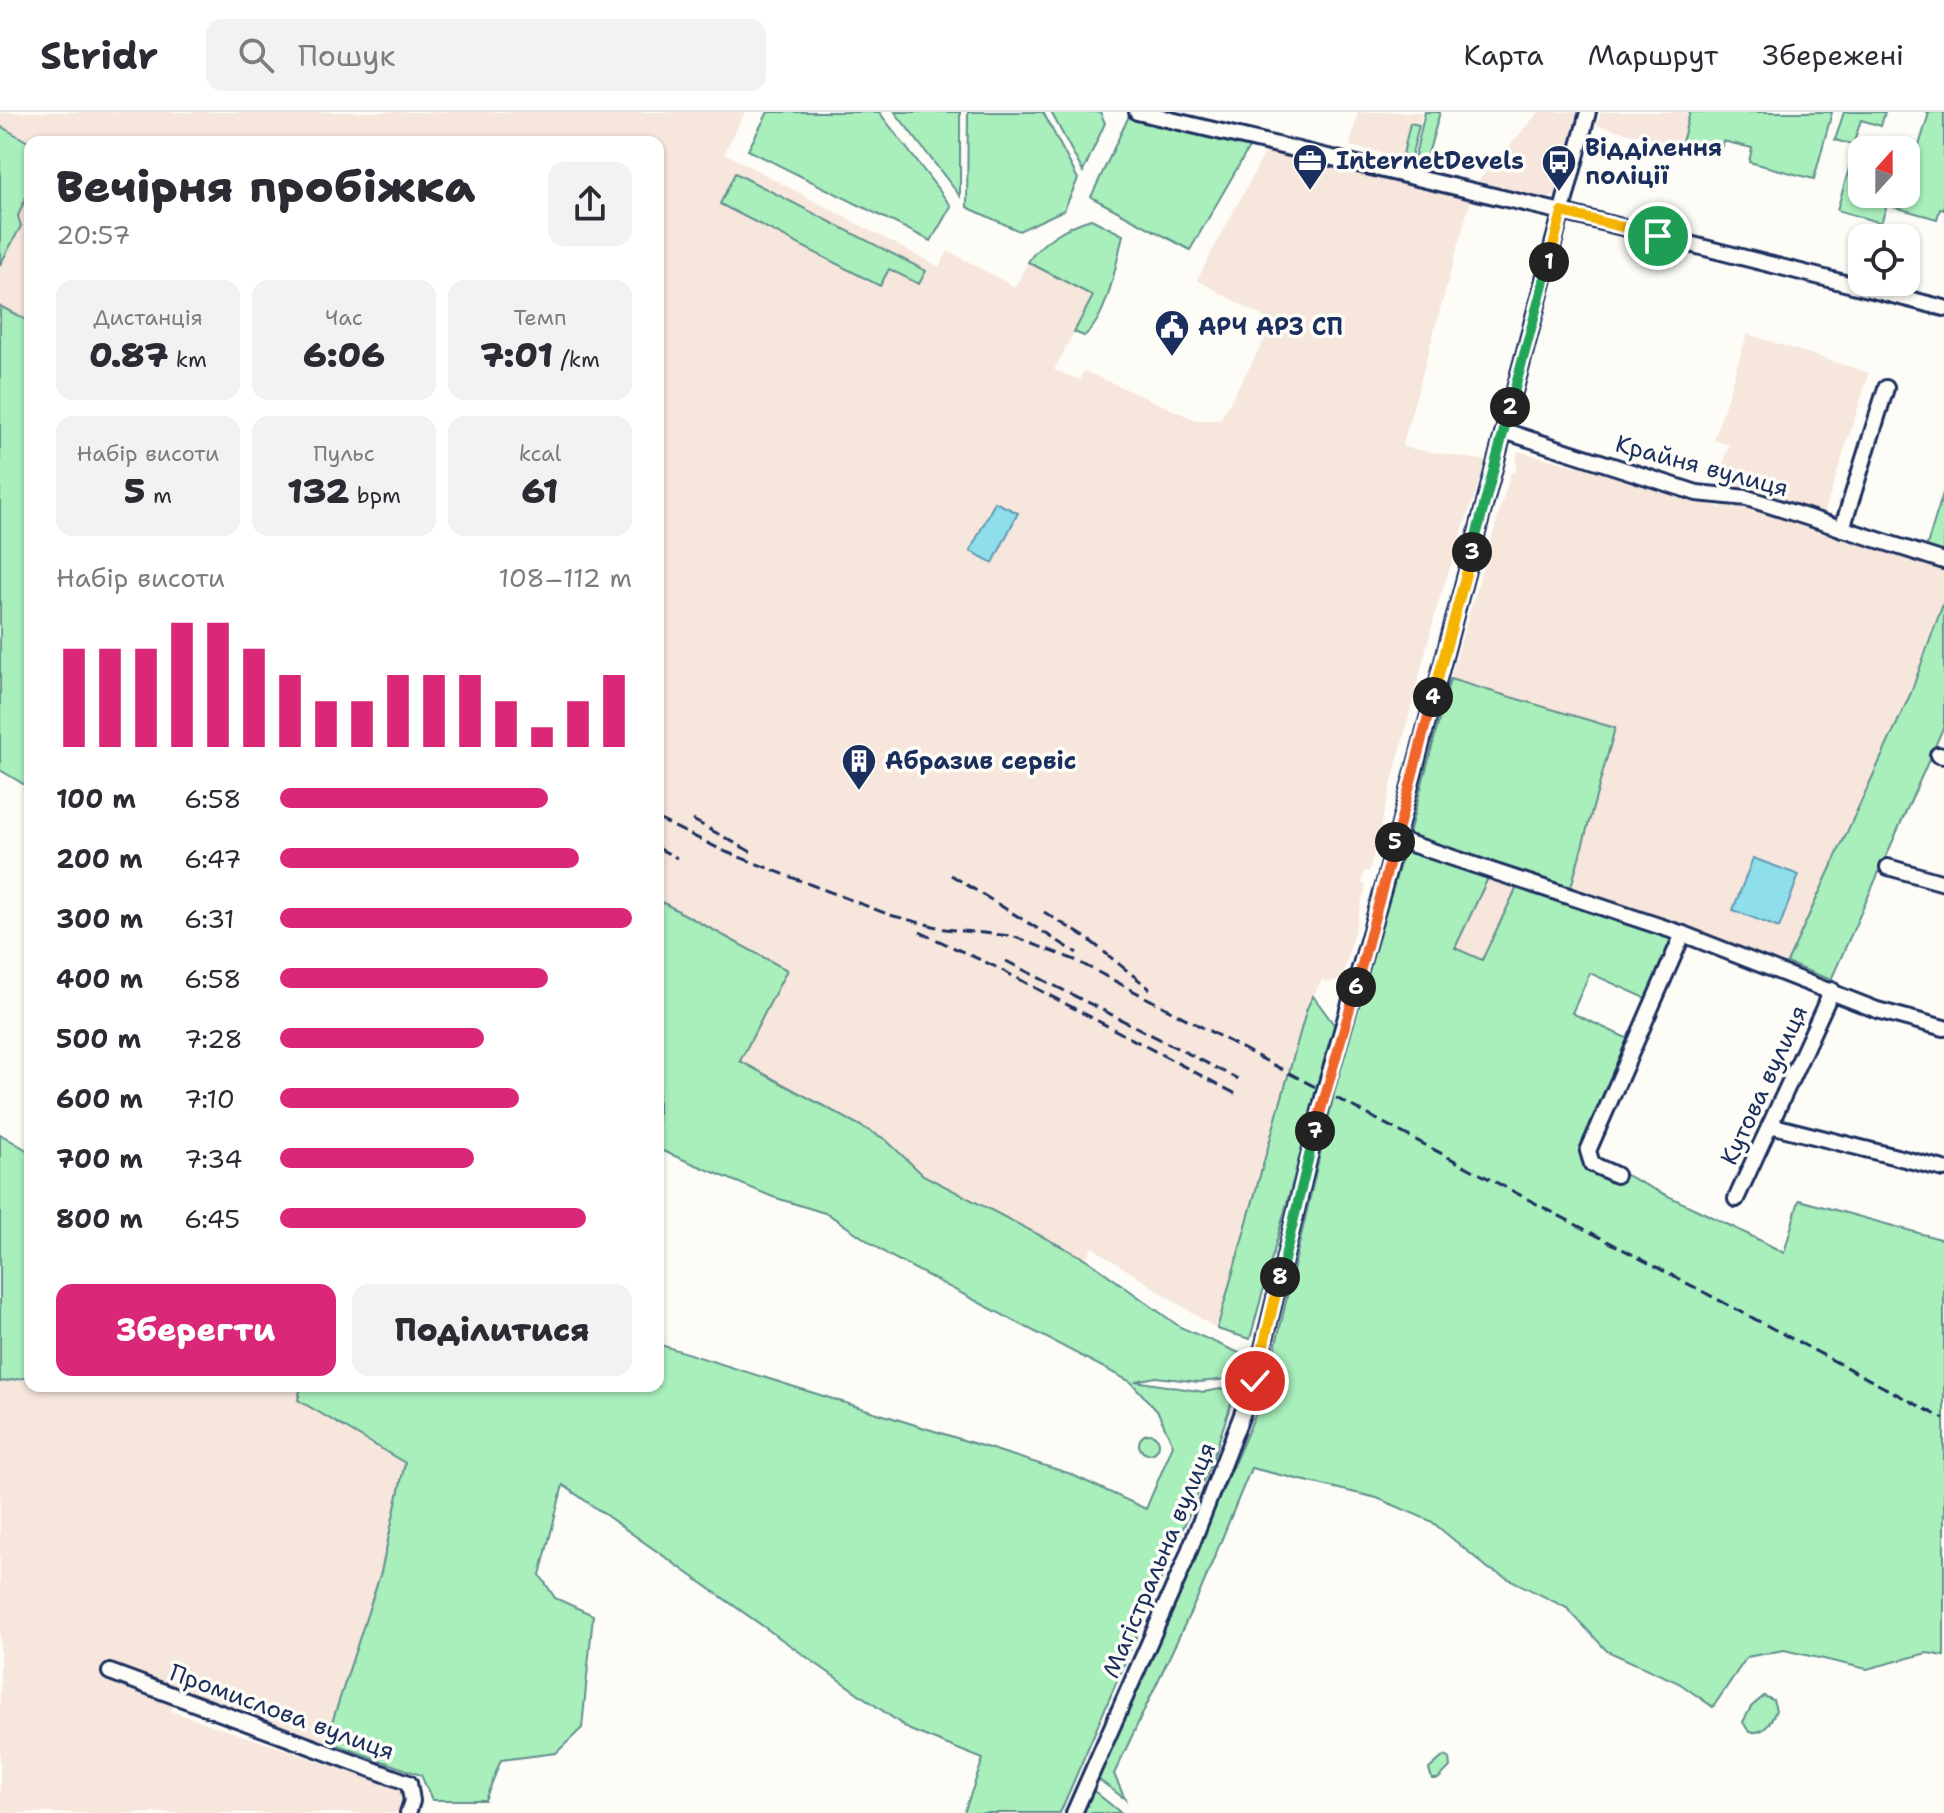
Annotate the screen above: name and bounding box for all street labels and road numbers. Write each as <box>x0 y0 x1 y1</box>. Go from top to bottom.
street label: Крайня вулиця <box>1612 428 1792 504</box>
street label: Кутова вулиця <box>1713 1000 1815 1170</box>
street label: Магістральна вулиця <box>1095 1437 1223 1683</box>
street label: Промислова вулиця <box>165 1656 399 1768</box>

